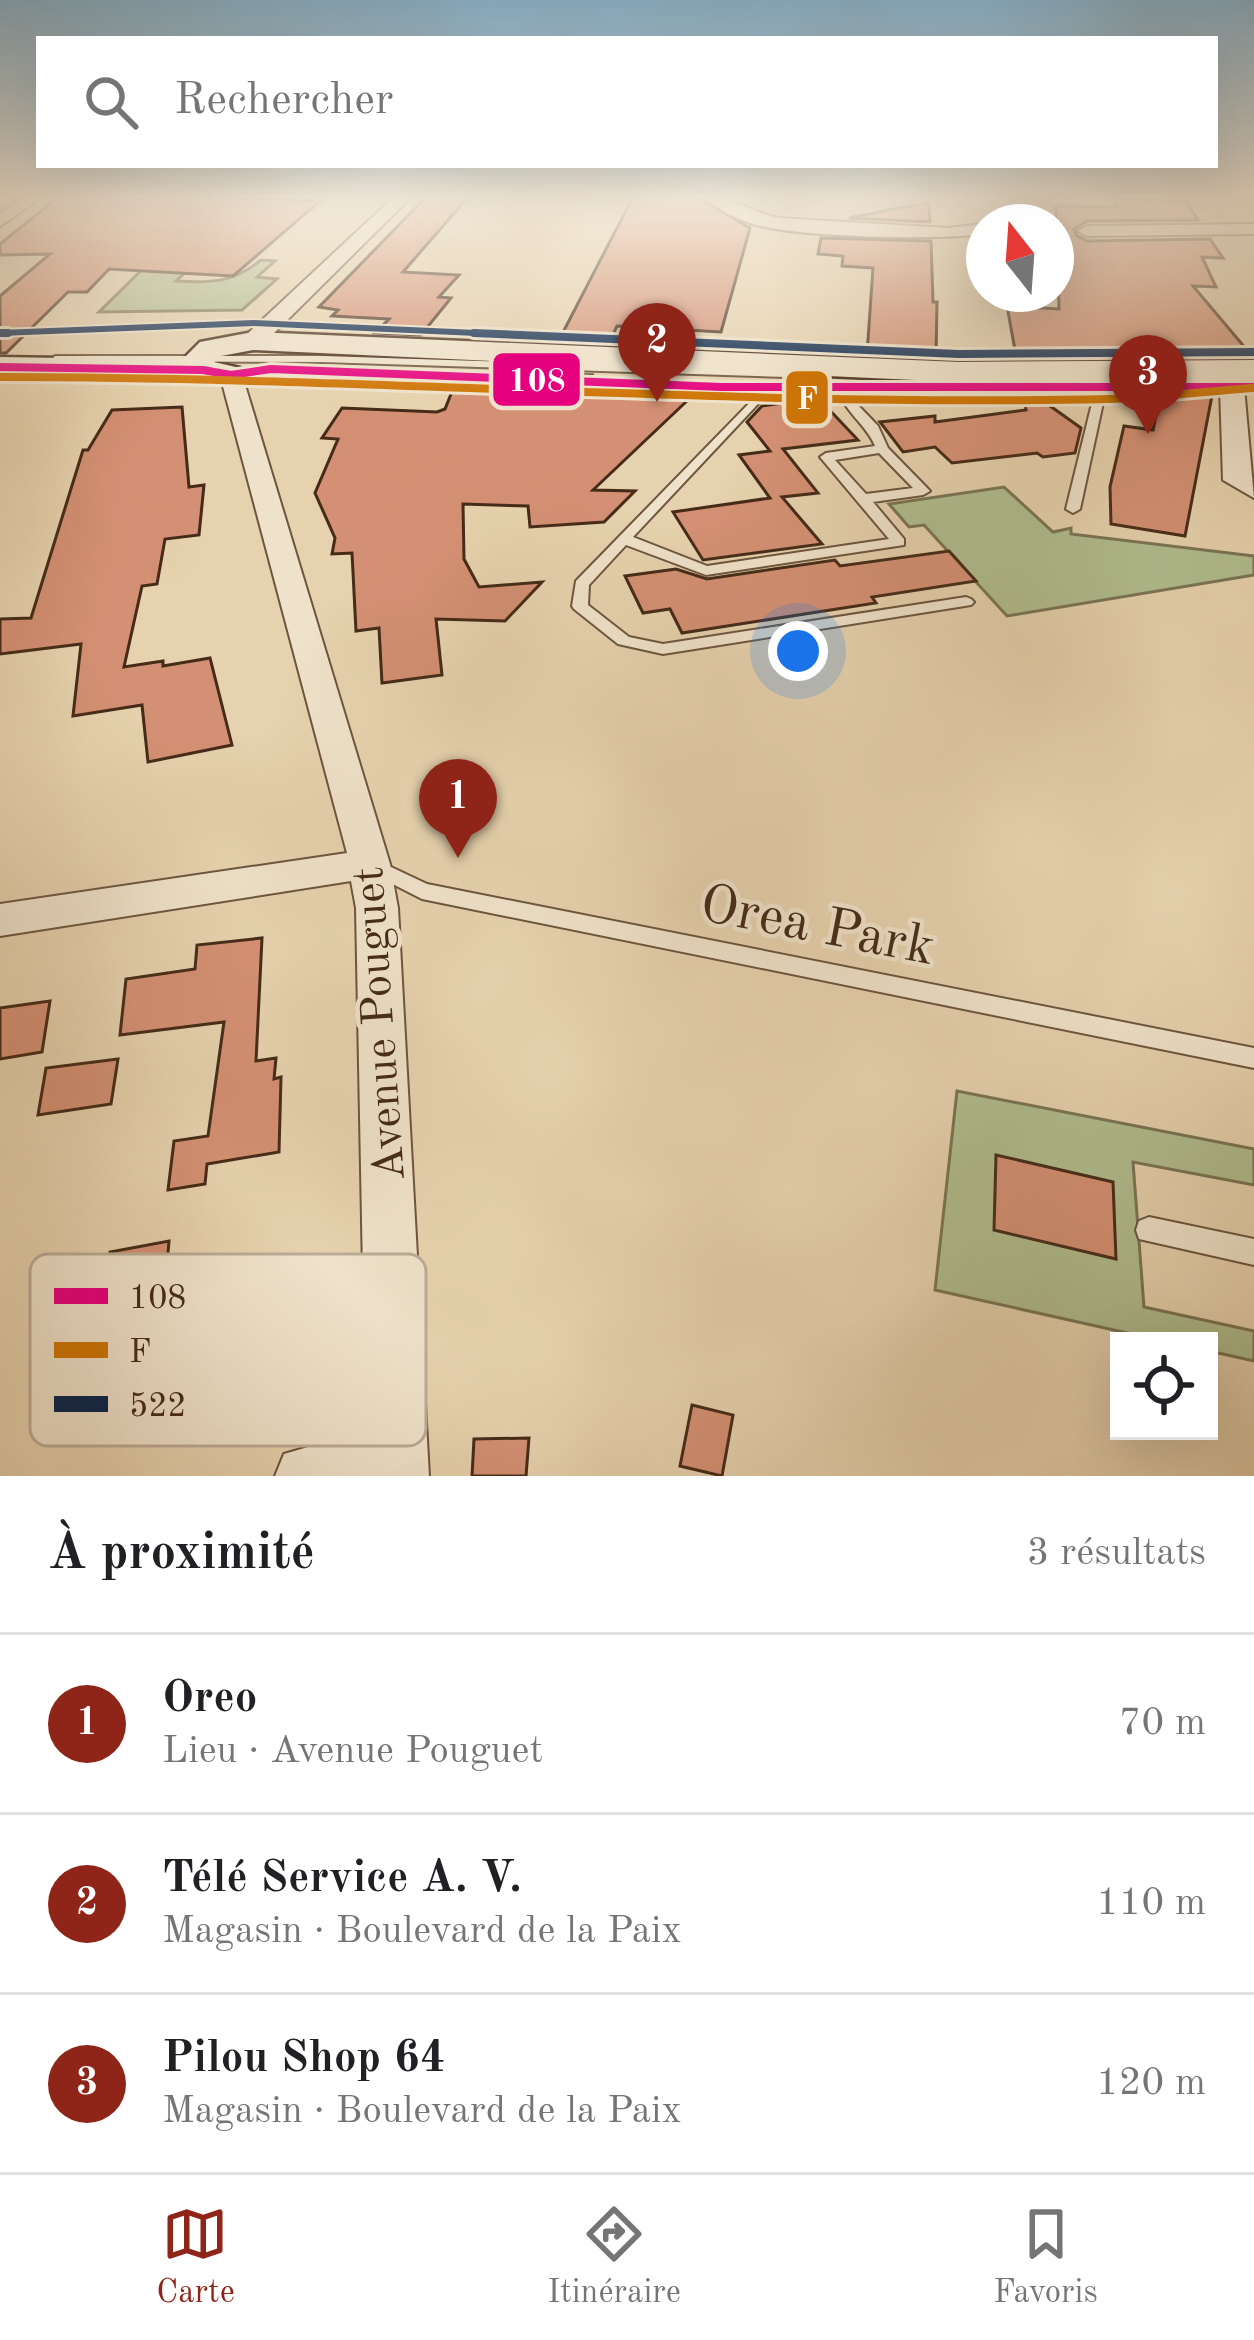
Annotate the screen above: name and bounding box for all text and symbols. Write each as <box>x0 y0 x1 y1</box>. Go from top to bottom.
search box <box>36 36 1218 168</box>
icon: search <box>78 69 144 135</box>
text: Rechercher <box>174 79 393 124</box>
north arrow <box>966 204 1074 312</box>
pin: 2 <box>618 303 696 402</box>
pin: 3 <box>1109 335 1187 434</box>
line badge: 108 <box>491 351 582 408</box>
text: 108 <box>508 366 566 399</box>
line badge: F <box>784 369 830 426</box>
text: F <box>796 384 818 417</box>
your location <box>768 621 828 681</box>
pin: 1 <box>419 759 497 858</box>
street label: Avenue Pouguet <box>348 865 415 1182</box>
street label: Orea Park <box>695 879 939 977</box>
legend <box>30 1254 426 1446</box>
text: 108 <box>129 1283 186 1316</box>
map controls <box>1110 1332 1218 1440</box>
button: locate <box>1110 1332 1218 1440</box>
text: F <box>129 1337 151 1370</box>
text: 522 <box>129 1391 186 1424</box>
text: À proximité <box>48 1529 315 1580</box>
text: 3 résultats <box>1027 1534 1206 1573</box>
text: Oreo <box>162 1677 258 1722</box>
text: 1 <box>76 1704 98 1743</box>
text: 70 m <box>1119 1704 1206 1743</box>
text: Lieu · Avenue Pouguet <box>162 1732 543 1771</box>
text: Télé Service A. V. <box>162 1857 522 1902</box>
text: 2 <box>76 1884 98 1923</box>
text: 110 m <box>1096 1884 1206 1923</box>
text: Magasin · Boulevard de la Paix <box>162 1912 682 1951</box>
text: Pilou Shop 64 <box>162 2037 446 2082</box>
text: 3 <box>76 2064 98 2103</box>
text: 120 m <box>1096 2064 1206 2103</box>
text: Magasin · Boulevard de la Paix <box>162 2092 682 2131</box>
tab: Carte <box>156 2201 235 2314</box>
tab: Itinéraire <box>547 2201 681 2314</box>
tab: Favoris <box>993 2201 1098 2314</box>

